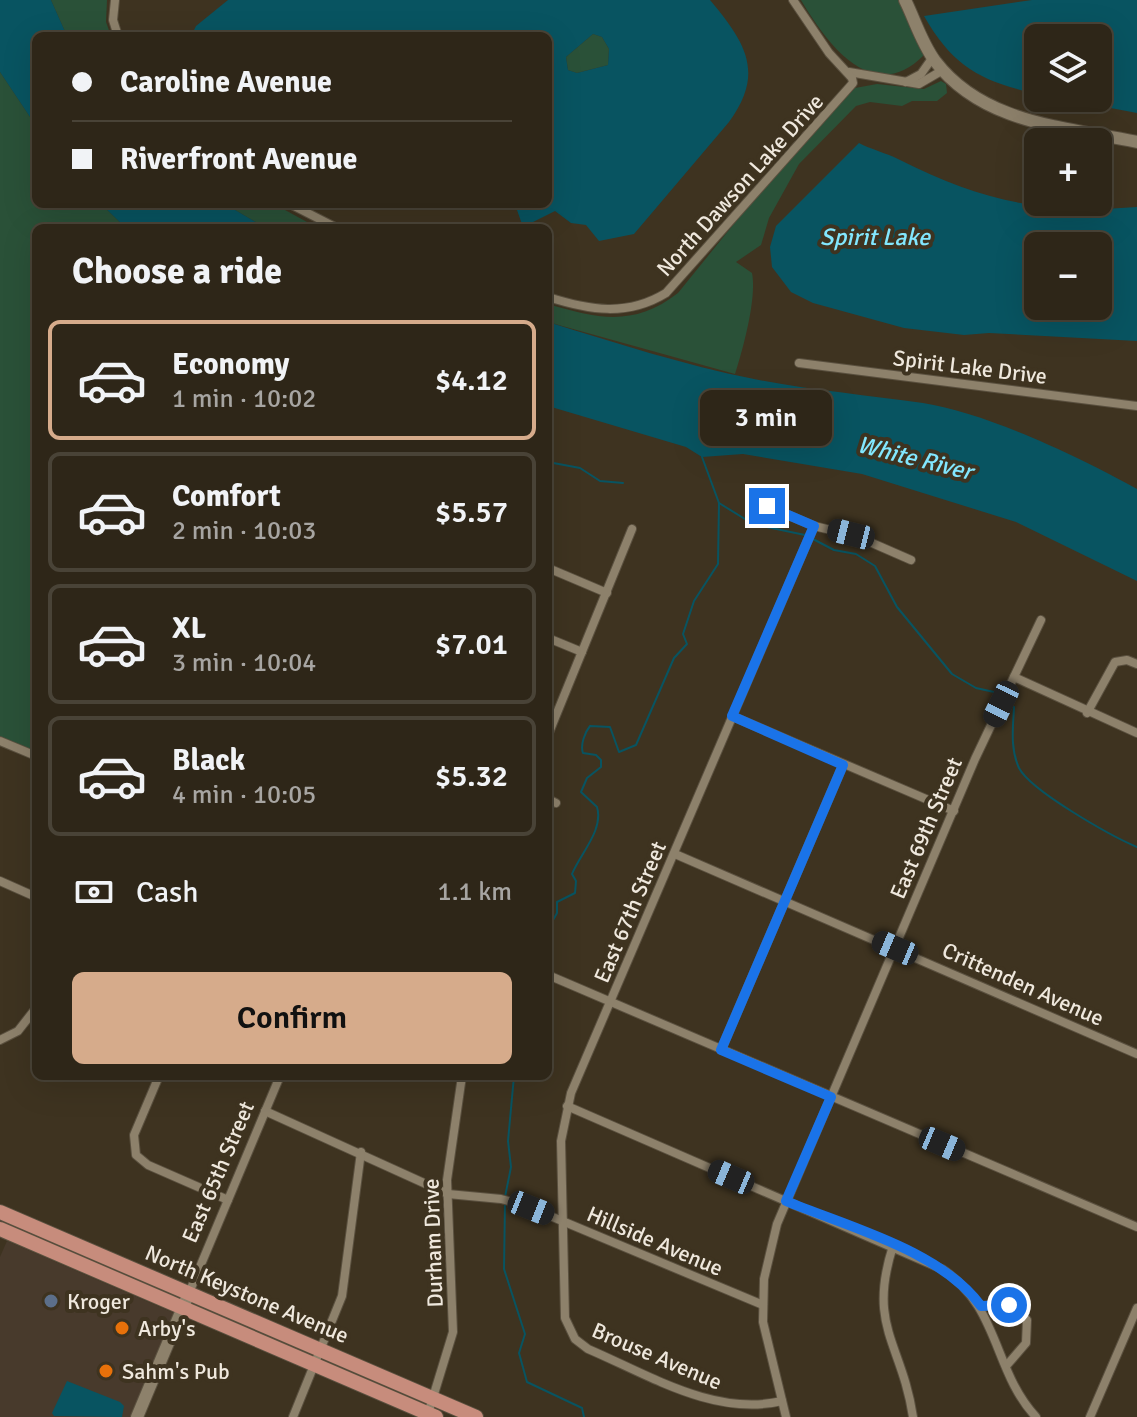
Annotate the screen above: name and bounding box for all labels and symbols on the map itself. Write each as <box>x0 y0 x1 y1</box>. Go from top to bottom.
street label: North Dawson Lake Drive <box>651 88 829 282</box>
water label: Spirit Lake <box>820 222 931 252</box>
street label: Spirit Lake Drive <box>892 344 1048 390</box>
callout: 3 min <box>701 390 833 446</box>
water label: White River <box>854 429 979 488</box>
route end <box>749 488 785 524</box>
car <box>825 517 877 551</box>
car <box>980 677 1022 731</box>
street label: East 69th Street <box>884 753 968 903</box>
street label: East 67th Street <box>588 837 672 987</box>
car <box>868 928 922 968</box>
street label: Crittenden Avenue <box>938 936 1108 1032</box>
street label: East 65th Street <box>176 1097 260 1247</box>
car <box>915 1124 969 1164</box>
car <box>704 1157 758 1197</box>
street label: Durham Drive <box>417 1178 449 1308</box>
car <box>504 1188 558 1228</box>
street label: Hillside Avenue <box>583 1200 727 1282</box>
street label: North Keystone Avenue <box>141 1239 353 1349</box>
route start <box>991 1287 1027 1323</box>
place label: Kroger <box>67 1288 130 1315</box>
marker: Kroger <box>42 1292 60 1310</box>
place label: Arby's <box>138 1315 196 1342</box>
street label: Brouse Avenue <box>588 1317 726 1395</box>
marker: Arby's <box>113 1319 131 1337</box>
place label: Sahm's Pub <box>122 1358 230 1385</box>
marker: Sahm's Pub <box>97 1362 115 1380</box>

